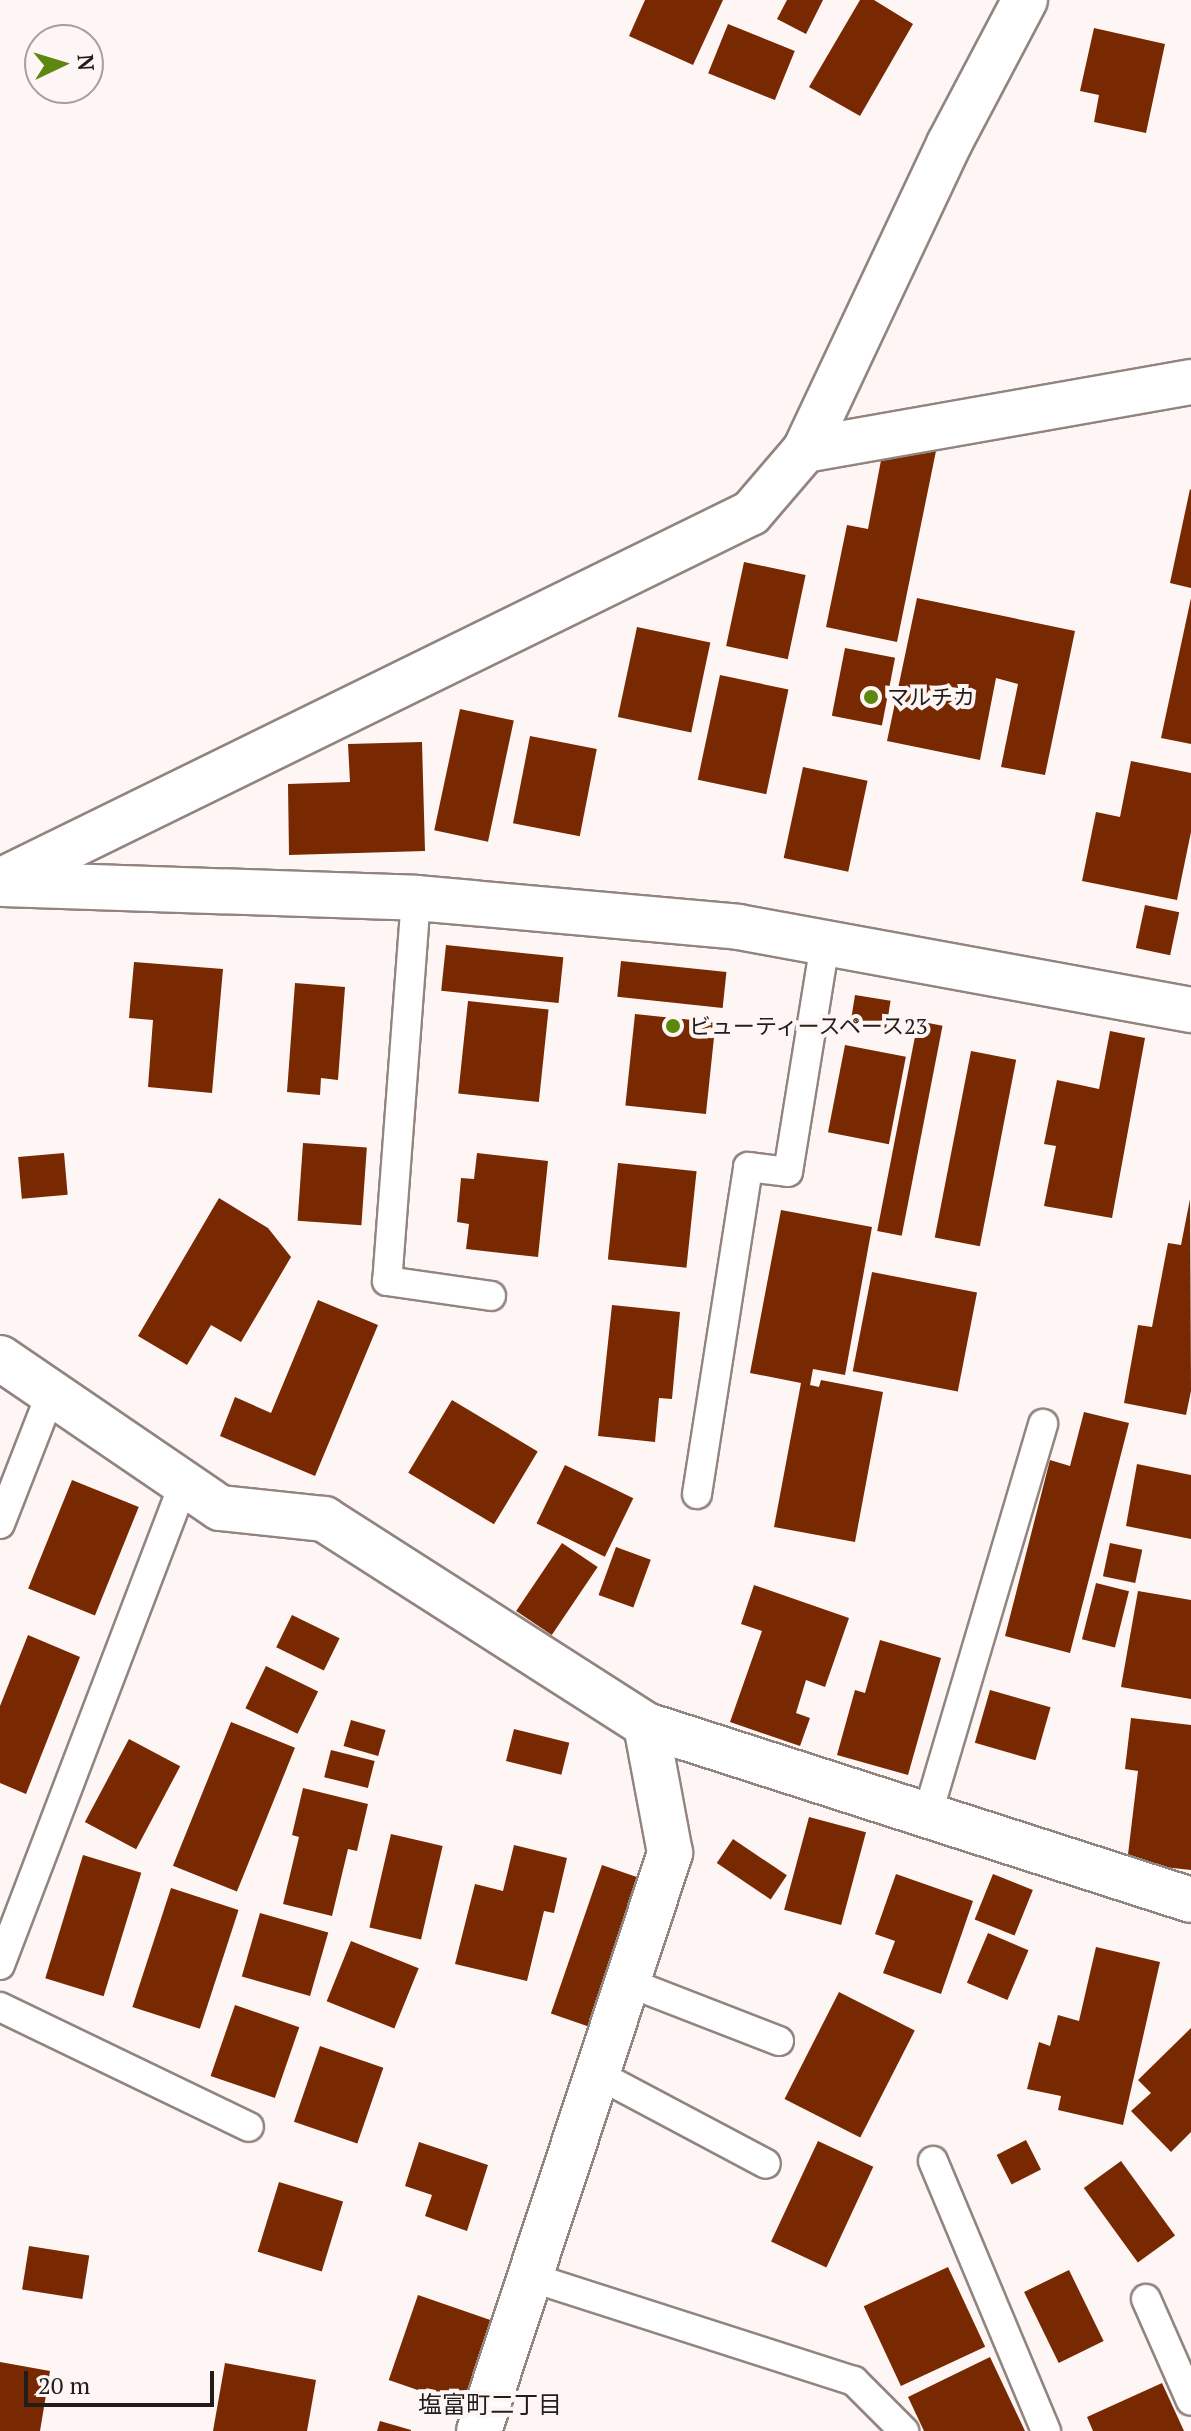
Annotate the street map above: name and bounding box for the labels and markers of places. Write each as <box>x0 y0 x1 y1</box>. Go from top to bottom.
place label: マルチカ <box>887 684 975 710</box>
marker: マルチカ <box>862 688 880 706</box>
place label: ビューティースペース23 <box>689 1013 932 1039</box>
marker: ビューティースペース23 <box>664 1017 682 1035</box>

